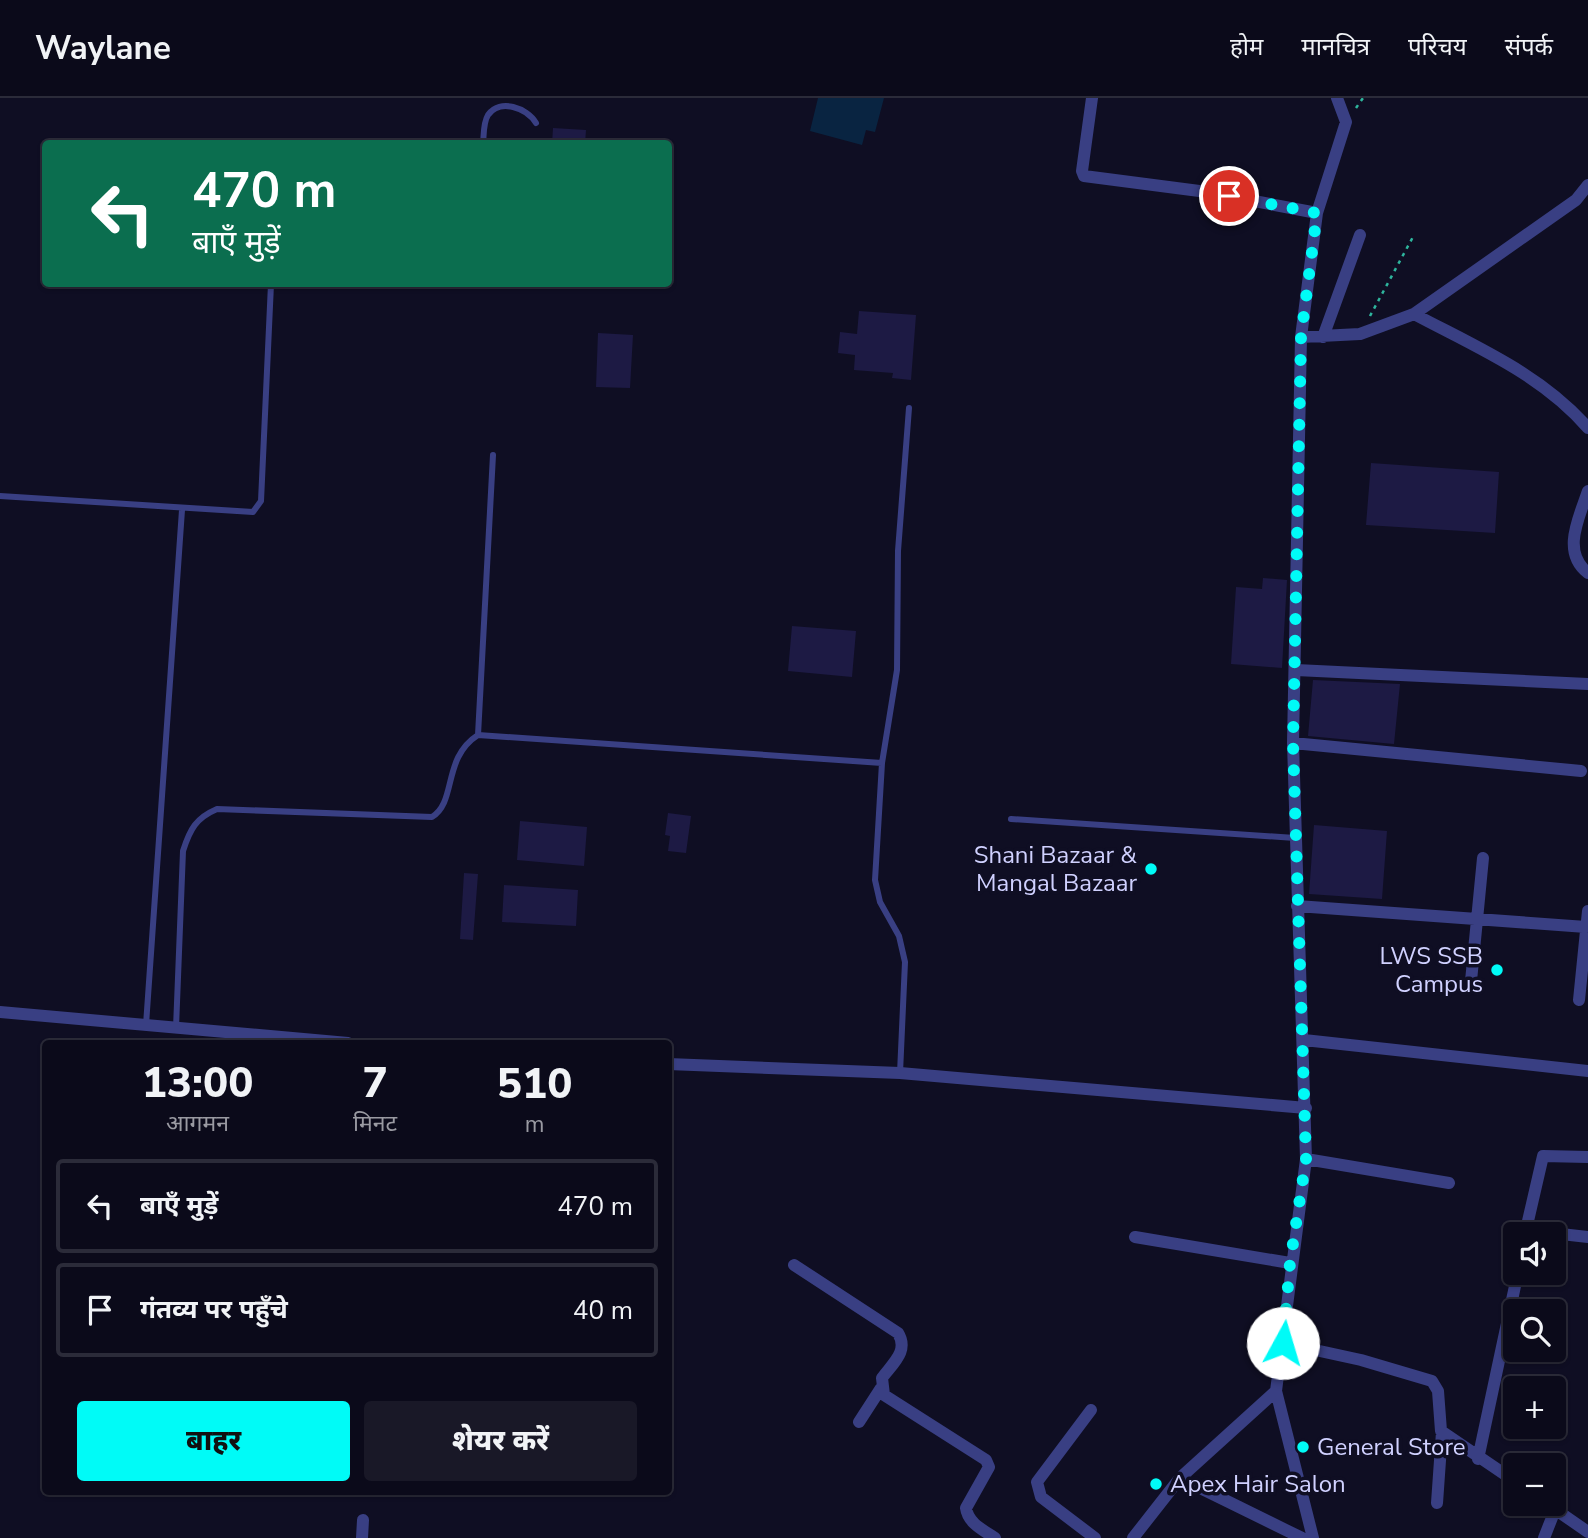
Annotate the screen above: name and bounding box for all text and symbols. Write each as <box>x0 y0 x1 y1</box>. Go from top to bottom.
text: Waylane <box>35 26 171 71</box>
text: होम <box>1230 31 1263 63</box>
text: मानचित्र <box>1301 31 1370 63</box>
text: परिचय <box>1408 31 1467 63</box>
text: संपर्क <box>1505 31 1553 63</box>
text: 470 m <box>192 157 336 224</box>
pin <box>1199 166 1259 226</box>
icon: left <box>77 168 168 259</box>
icon: arrive <box>1210 177 1248 215</box>
text: बाएँ मुड़ें <box>192 221 281 264</box>
place label: Shani Bazaar & Mangal Bazaar <box>974 839 1137 899</box>
marker: Shani Bazaar & Mangal Bazaar <box>1143 861 1159 877</box>
place label: LWS SSB Campus <box>1379 940 1483 1000</box>
marker: LWS SSB Campus <box>1489 962 1505 978</box>
text: 13:00 <box>142 1055 253 1112</box>
text: 7 <box>362 1055 388 1112</box>
text: 510 <box>497 1056 572 1113</box>
text: आगमन <box>166 1108 229 1139</box>
text: मिनट <box>353 1108 397 1139</box>
text: m <box>525 1109 544 1140</box>
icon: left <box>81 1187 119 1225</box>
text: बाएँ मुड़ें <box>140 1188 218 1223</box>
text: 470 m <box>557 1189 633 1224</box>
map controls <box>1503 1222 1566 1516</box>
button: sound <box>1503 1222 1566 1285</box>
icon: arrive <box>81 1291 119 1329</box>
text: गंतव्य पर पहुँचे <box>140 1292 288 1327</box>
text: 40 m <box>573 1293 633 1328</box>
button: search <box>1503 1299 1566 1362</box>
position arrow <box>1246 1306 1320 1380</box>
button: + <box>1503 1376 1566 1439</box>
button: बाहर <box>77 1401 350 1481</box>
button: शेयर करें <box>364 1401 637 1481</box>
place label: General Store <box>1317 1431 1466 1463</box>
marker: General Store <box>1295 1439 1311 1455</box>
button: − <box>1503 1453 1566 1516</box>
place label: Apex Hair Salon <box>1170 1468 1346 1500</box>
marker: Apex Hair Salon <box>1148 1476 1164 1492</box>

